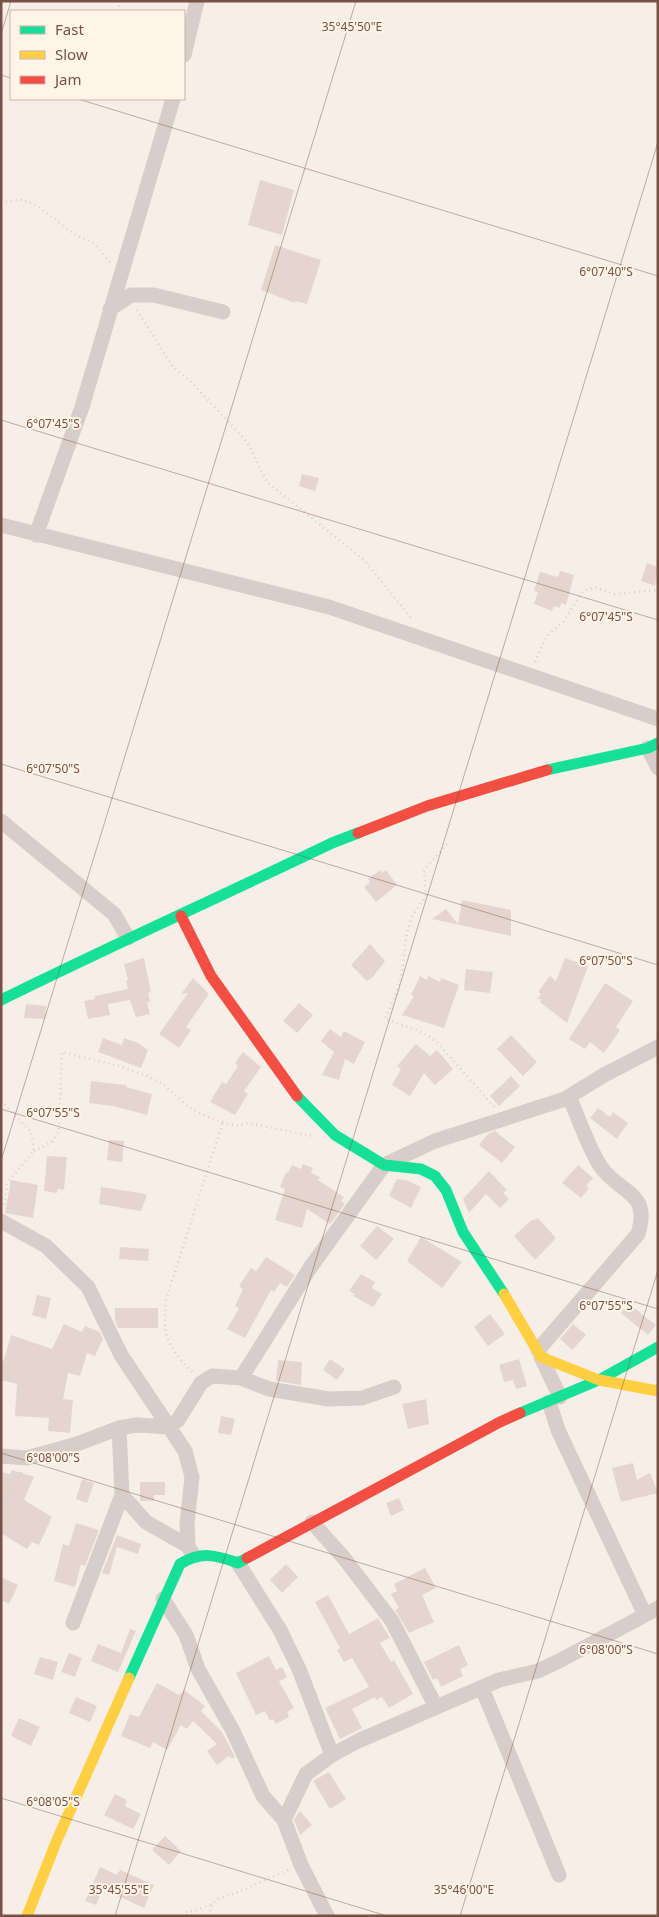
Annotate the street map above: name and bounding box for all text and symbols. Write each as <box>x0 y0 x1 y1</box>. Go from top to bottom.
legend <box>10 10 185 100</box>
text: 35°45'50"E <box>322 18 382 35</box>
text: Fast <box>55 19 84 39</box>
text: Slow <box>55 44 88 64</box>
text: Jam <box>53 69 82 89</box>
text: 6°07'40"S <box>579 263 633 280</box>
text: 6°07'45"S <box>26 415 80 432</box>
text: 6°07'45"S <box>579 608 633 625</box>
text: 6°07'50"S <box>26 760 80 777</box>
text: 6°07'50"S <box>579 952 633 969</box>
text: 6°07'55"S <box>26 1104 80 1121</box>
text: 6°07'55"S <box>579 1297 633 1314</box>
text: 6°08'00"S <box>26 1449 80 1466</box>
text: 6°08'00"S <box>579 1641 633 1658</box>
text: 6°08'05"S <box>26 1793 80 1810</box>
text: 35°45'55"E <box>89 1881 149 1898</box>
text: 35°46'00"E <box>434 1881 494 1898</box>

